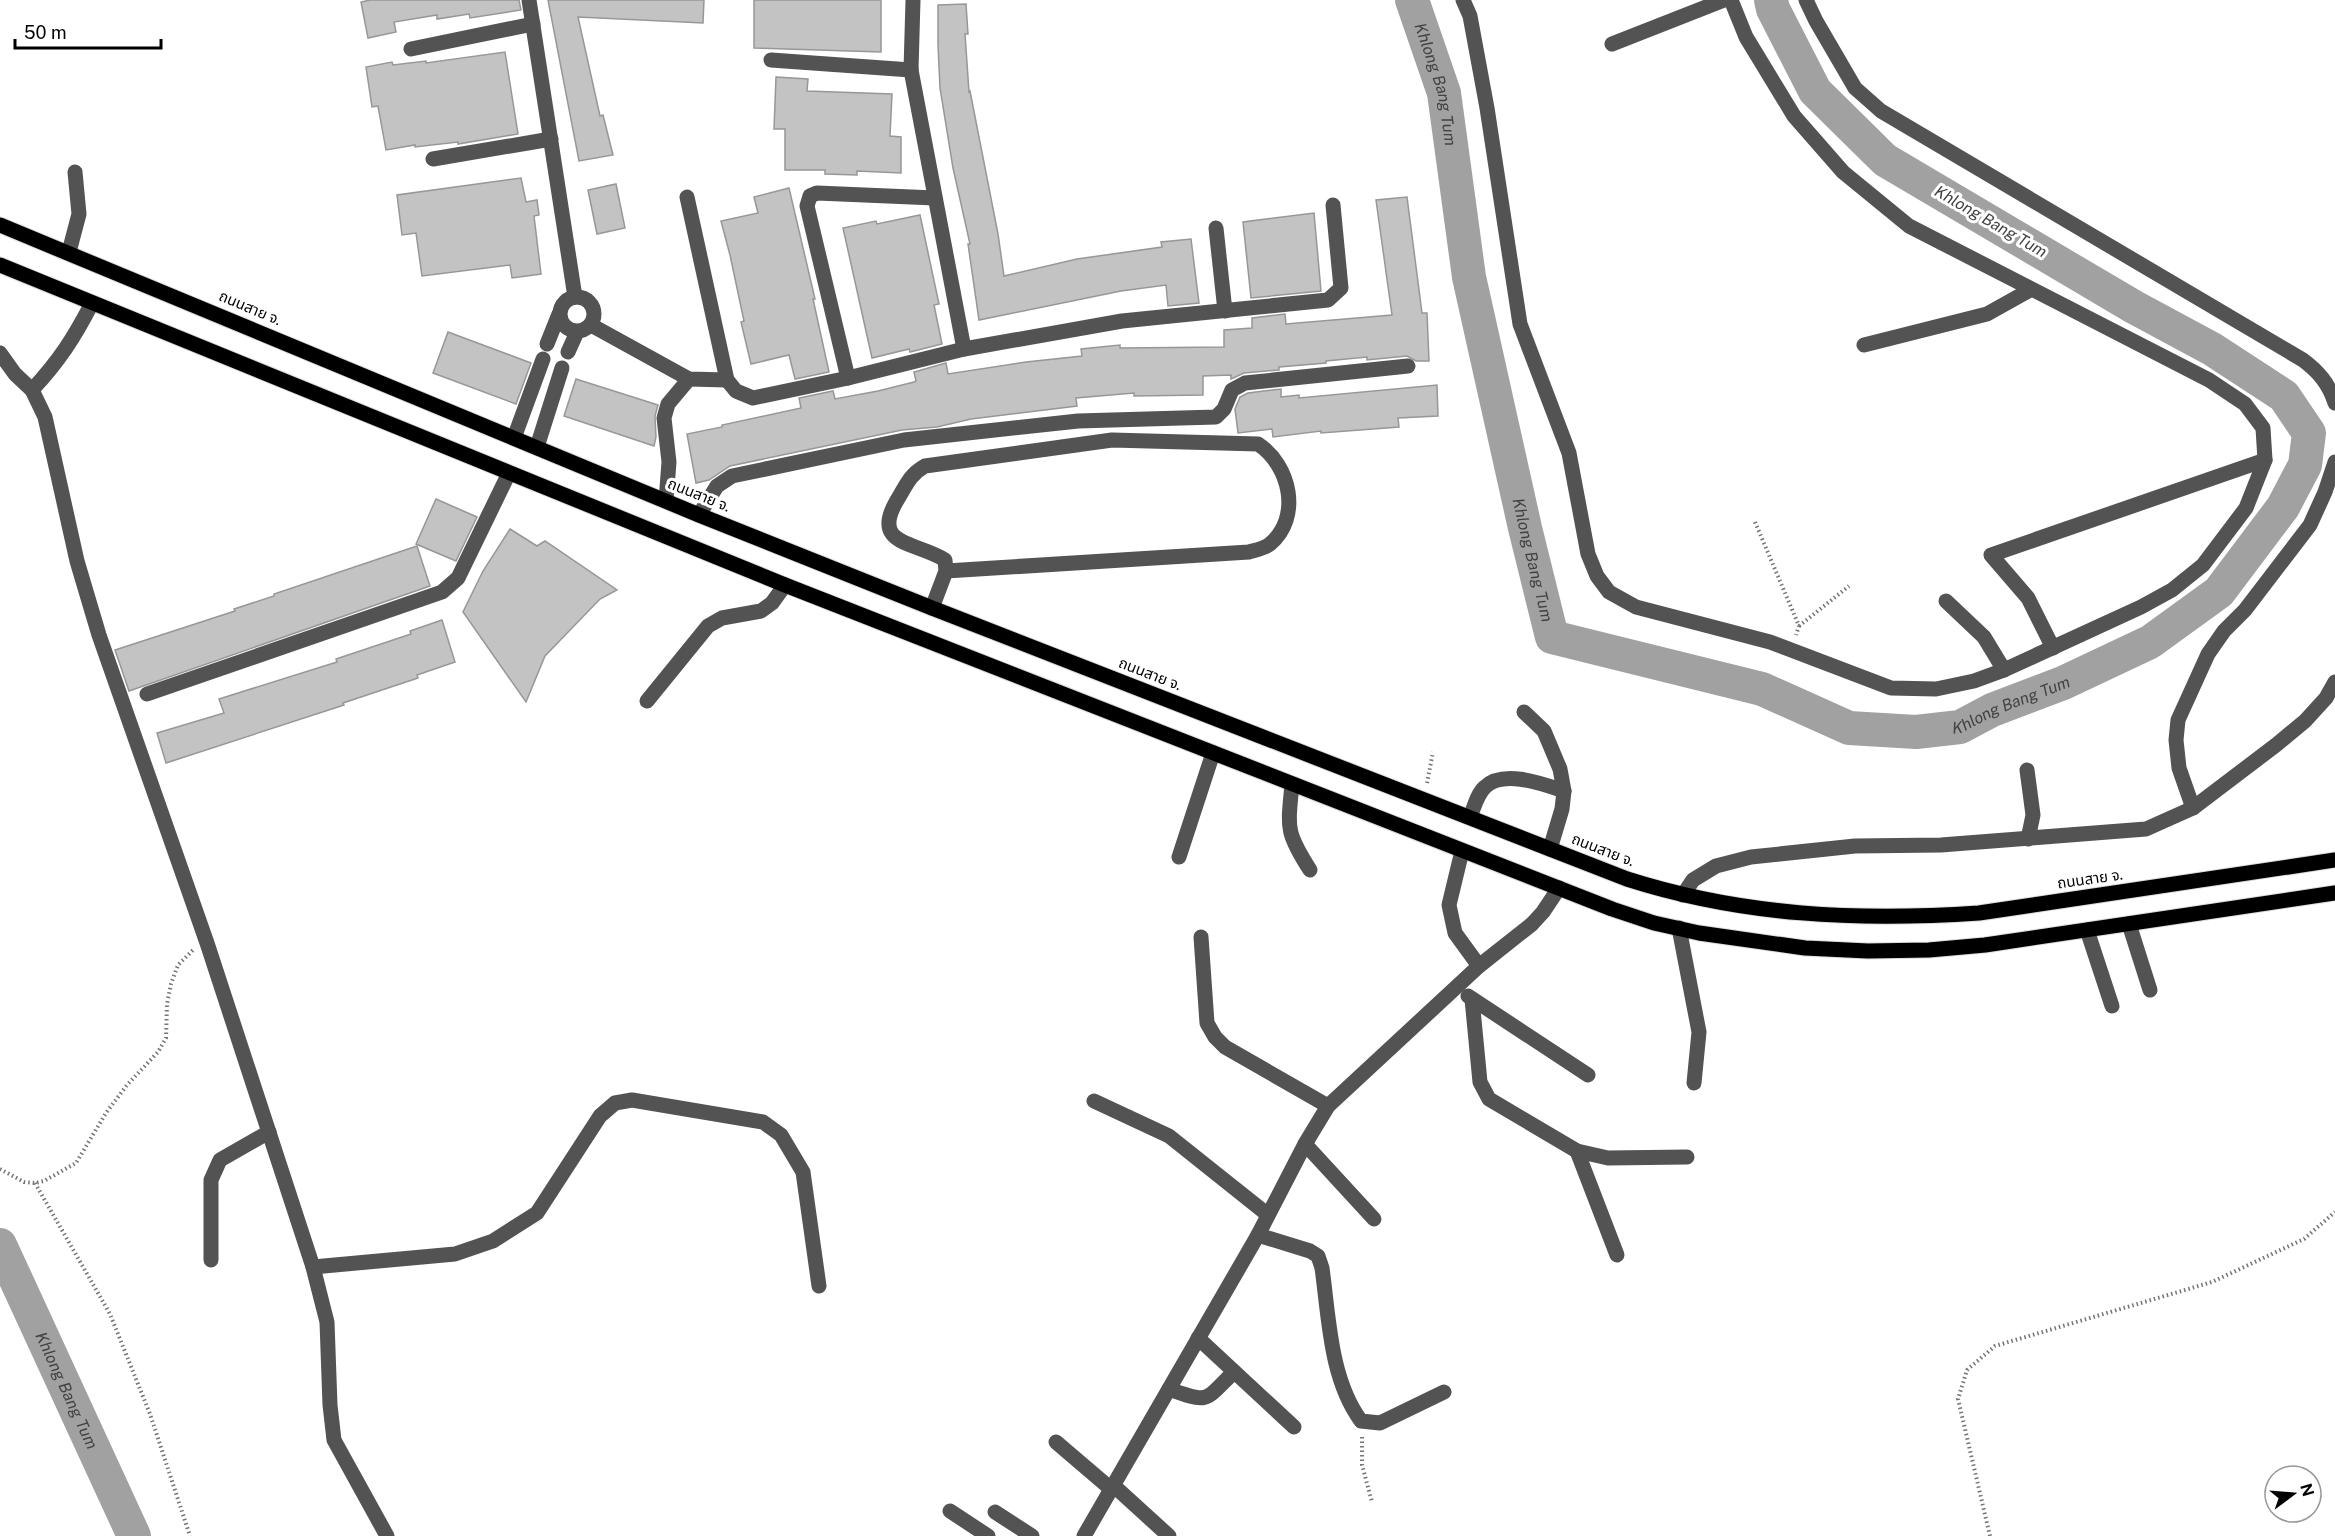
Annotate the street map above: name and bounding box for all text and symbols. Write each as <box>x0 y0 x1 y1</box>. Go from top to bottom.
scale bar <box>15 12 160 50</box>
water label: Khlong Bang Tum <box>1411 20 1460 147</box>
text: 50 m <box>24 22 67 43</box>
water label: Khlong Bang Tum <box>1931 182 2050 261</box>
street label: ถนนสาย จ. <box>216 287 284 328</box>
street label: ถนนสาย จ. <box>665 474 733 515</box>
water label: Khlong Bang Tum <box>1509 496 1557 624</box>
street label: ถนนสาย จ. <box>1116 654 1184 693</box>
water label: Khlong Bang Tum <box>1951 672 2073 738</box>
street label: ถนนสาย จ. <box>1569 830 1637 869</box>
street label: ถนนสาย จ. <box>2056 865 2124 892</box>
water label: Khlong Bang Tum <box>31 1329 102 1452</box>
north arrow <box>2263 1464 2323 1524</box>
text: N <box>2296 1481 2318 1499</box>

